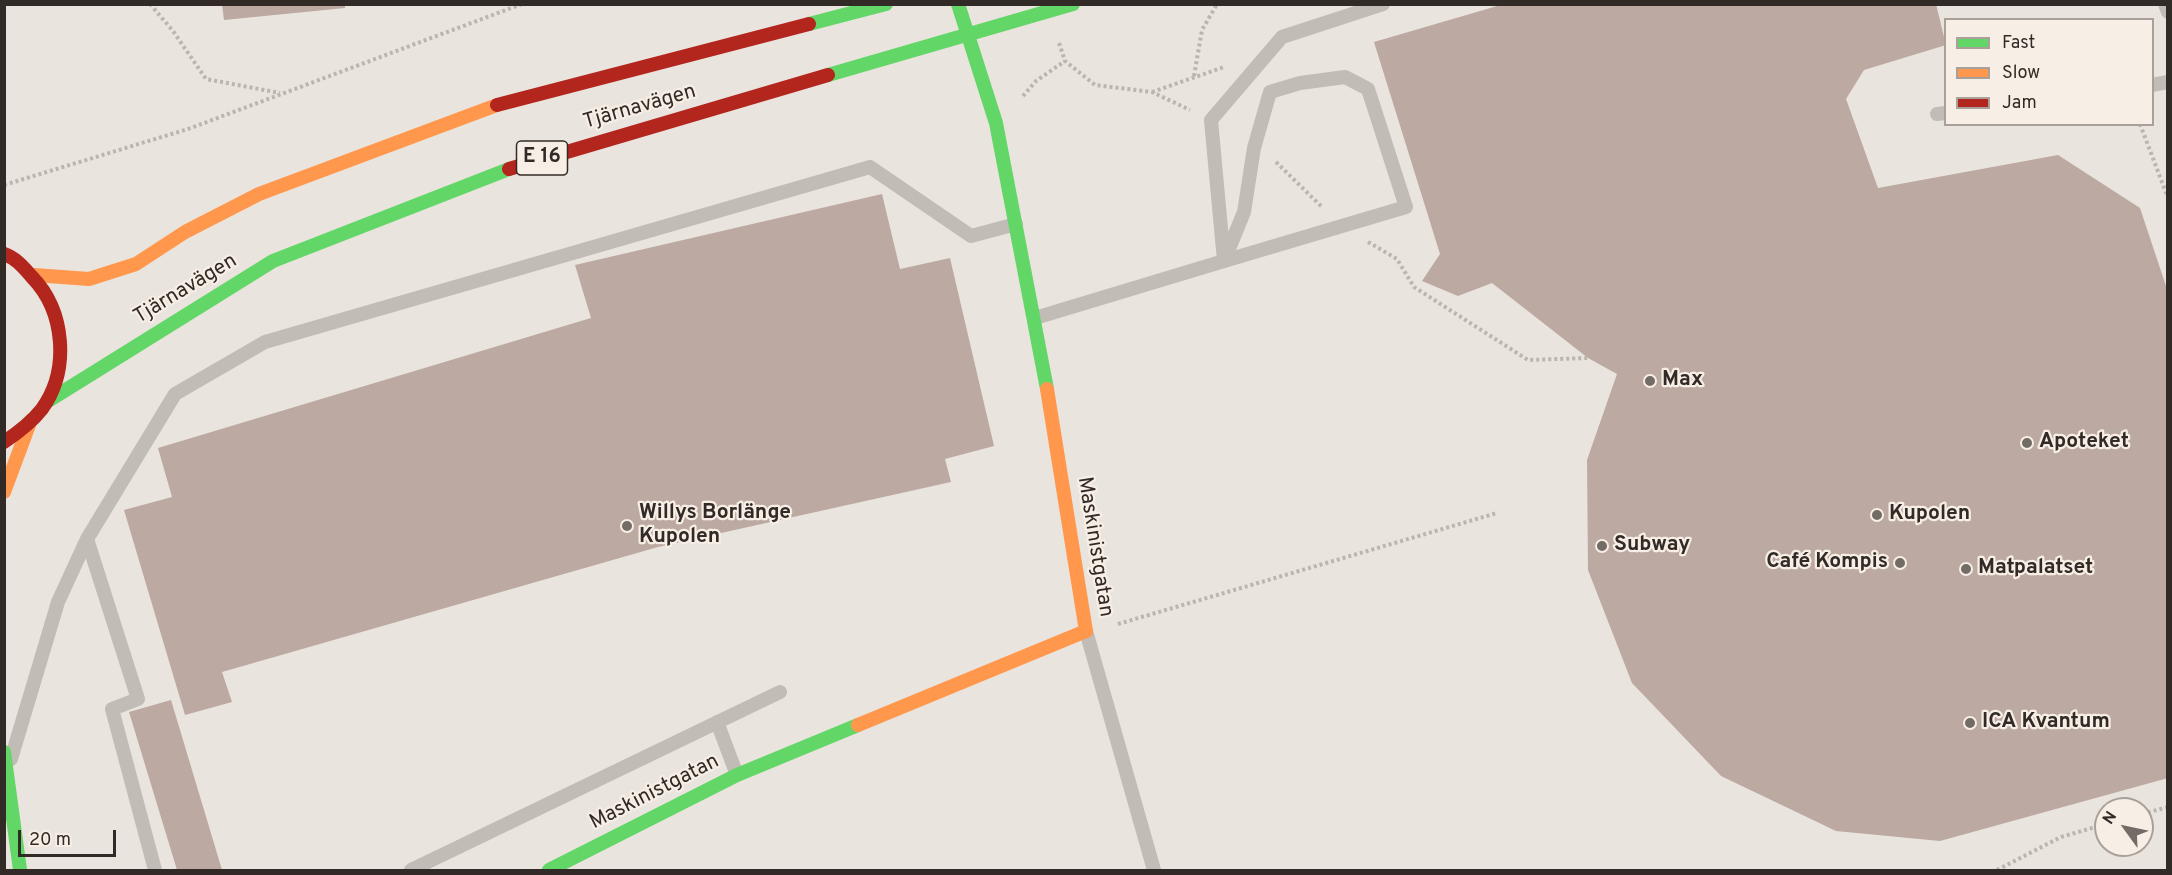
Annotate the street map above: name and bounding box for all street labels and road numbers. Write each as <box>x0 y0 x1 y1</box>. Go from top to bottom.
street label: Tjärnavägen <box>581 80 699 136</box>
road number: E 16 <box>516 141 568 175</box>
street label: Tjärnavägen <box>130 249 242 331</box>
street label: Maskinistgatan <box>1070 475 1118 619</box>
street label: Maskinistgatan <box>586 750 724 836</box>

